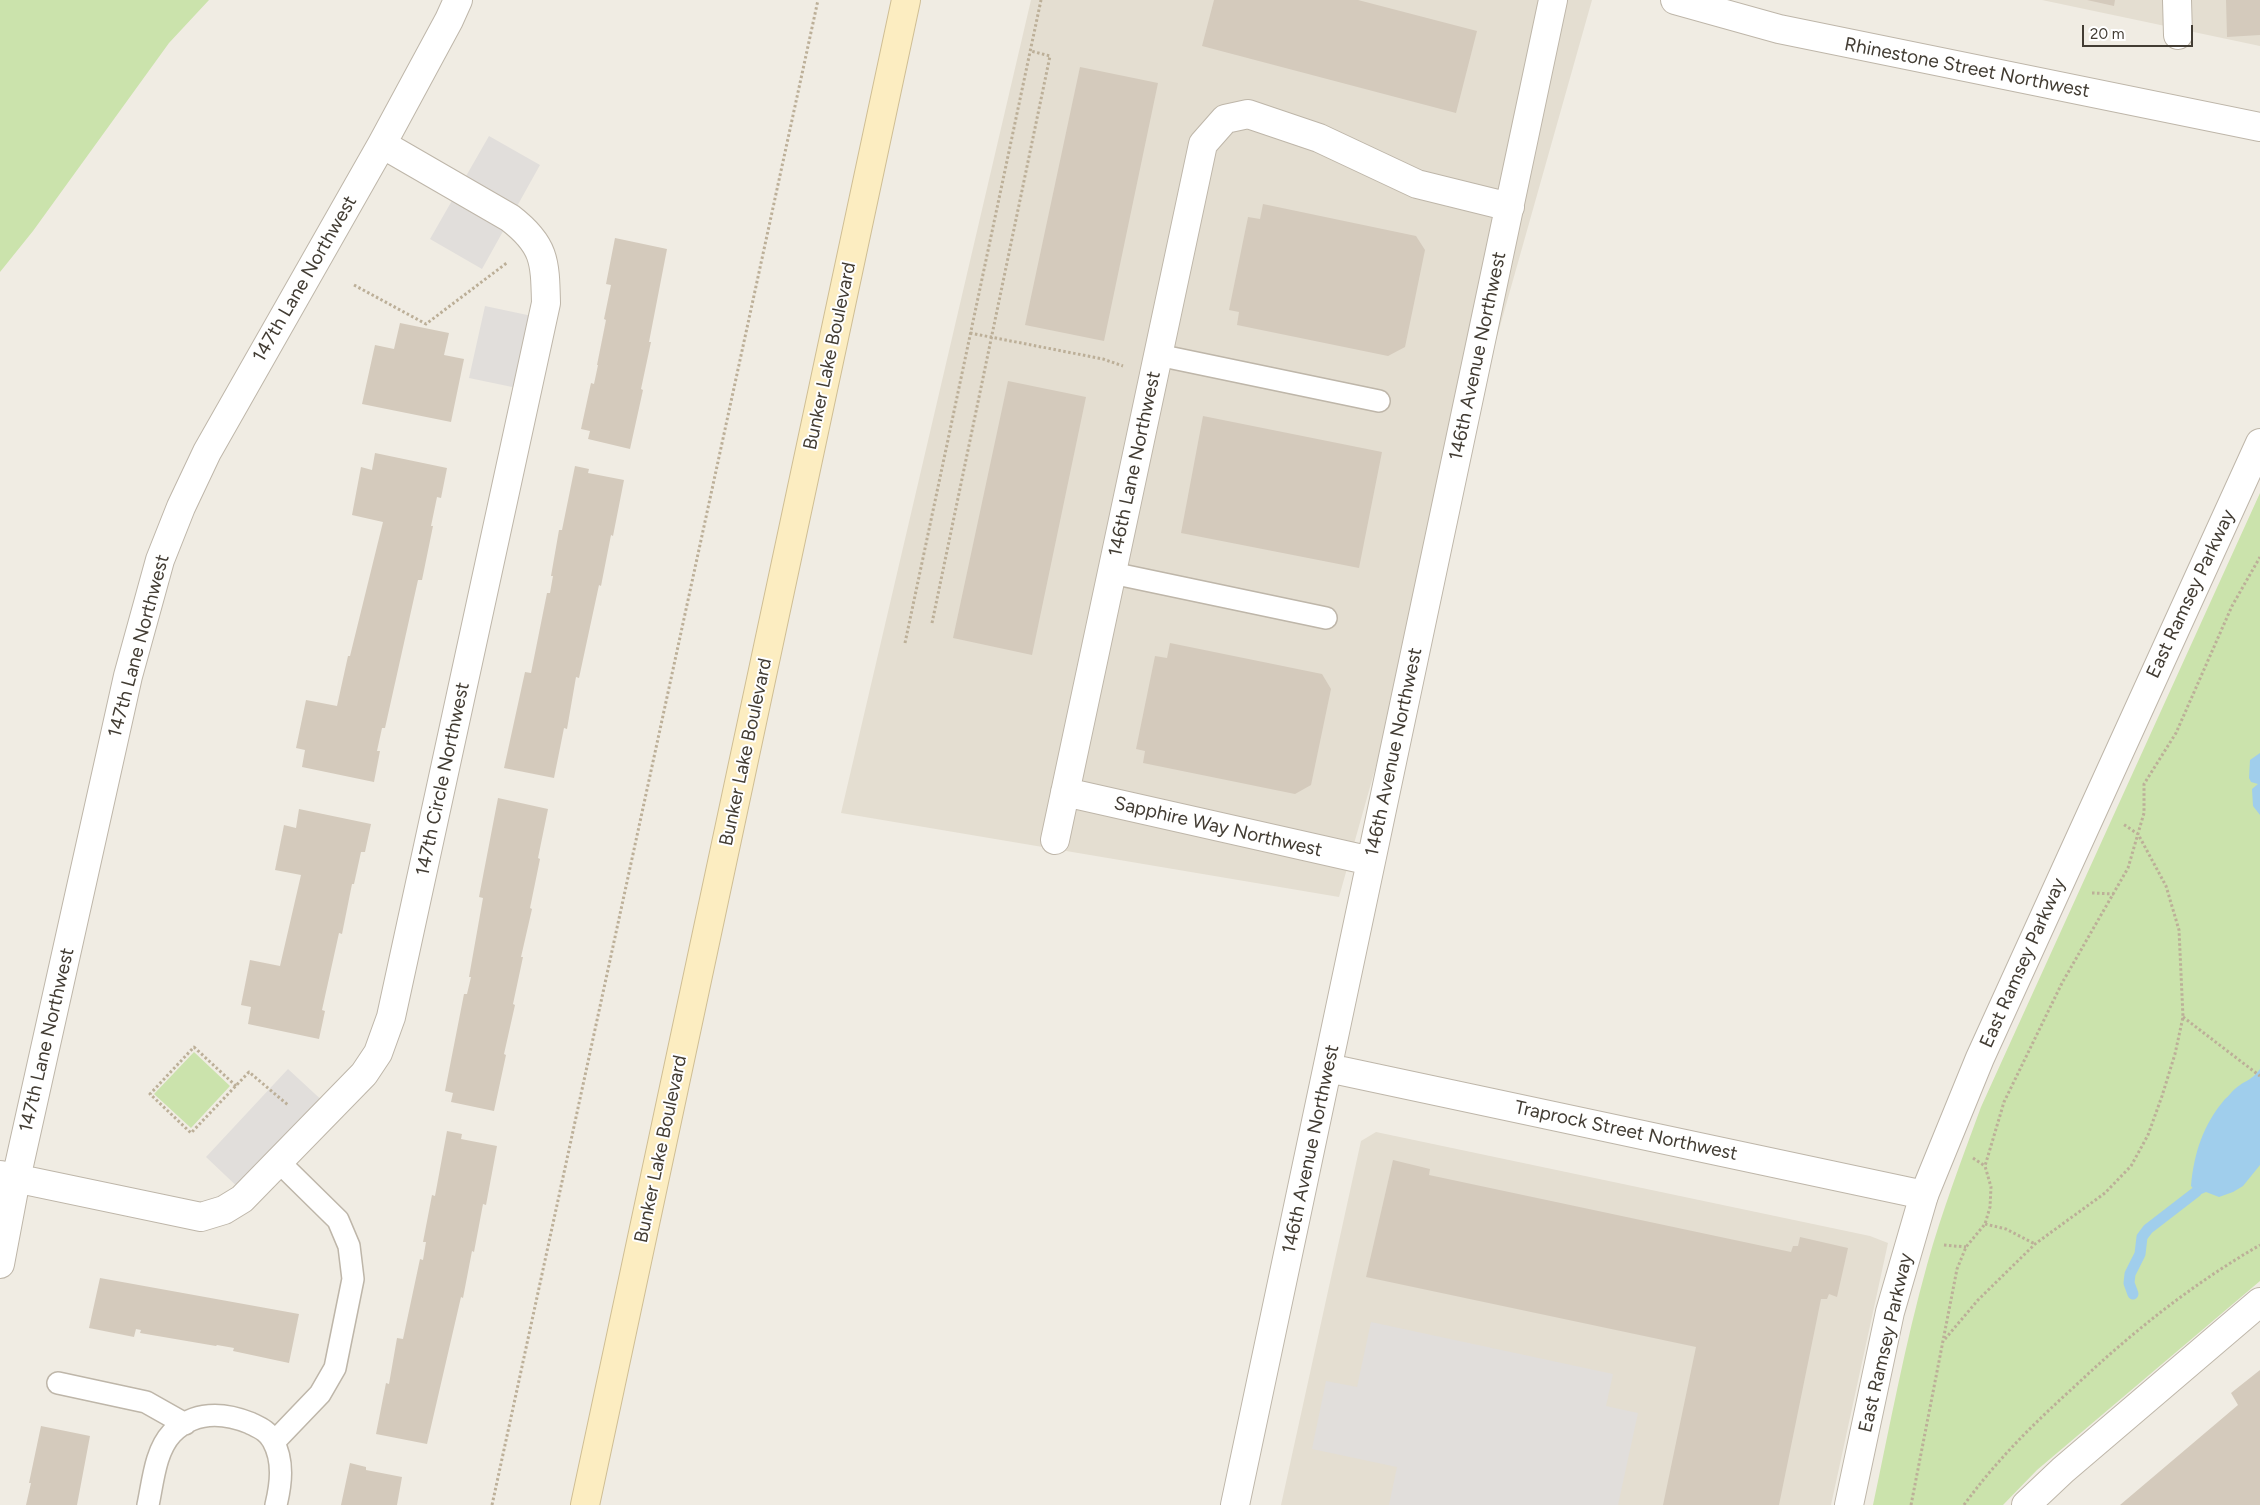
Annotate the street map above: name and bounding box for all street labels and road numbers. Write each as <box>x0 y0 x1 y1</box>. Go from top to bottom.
street label: Rhinestone Street Northwest <box>1842 33 2092 103</box>
street label: 147th Lane Northwest <box>248 192 362 366</box>
street label: 146th Avenue Northwest <box>1445 250 1511 462</box>
street label: Bunker Lake Boulevard <box>799 260 861 452</box>
street label: 146th Lane Northwest <box>1104 369 1166 559</box>
street label: East Ramsey Parkway <box>2142 506 2240 682</box>
street label: 147th Lane Northwest <box>104 552 174 740</box>
street label: 146th Avenue Northwest <box>1361 646 1427 858</box>
street label: Bunker Lake Boulevard <box>715 656 777 848</box>
street label: 147th Circle Northwest <box>411 680 475 878</box>
street label: Sapphire Way Northwest <box>1112 792 1324 862</box>
street label: East Ramsey Parkway <box>1975 875 2071 1051</box>
street label: 147th Lane Northwest <box>15 946 79 1134</box>
street label: 146th Avenue Northwest <box>1278 1043 1344 1255</box>
street label: Bunker Lake Boulevard <box>630 1053 692 1245</box>
street label: Traprock Street Northwest <box>1512 1096 1740 1166</box>
street label: East Ramsey Parkway <box>1854 1251 1918 1435</box>

